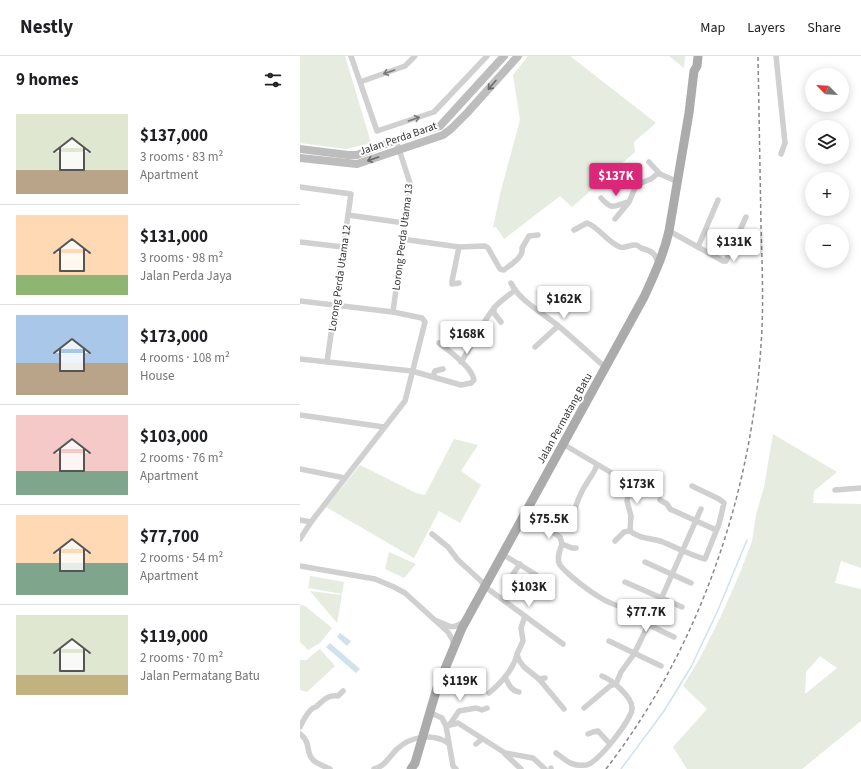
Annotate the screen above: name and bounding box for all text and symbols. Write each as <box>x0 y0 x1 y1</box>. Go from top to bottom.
text: Nestly <box>20 14 73 41</box>
text: Map <box>700 18 725 38</box>
text: Layers <box>747 18 785 38</box>
text: Share <box>807 18 841 38</box>
text: 9 homes <box>16 68 78 92</box>
one-way arrow <box>383 68 395 76</box>
north arrow <box>805 68 849 112</box>
map controls <box>805 68 849 268</box>
icon: filters <box>262 69 284 91</box>
one-way arrow <box>487 80 496 90</box>
one-way arrow <box>408 114 420 122</box>
street label: Jalan Perda Barat <box>357 118 439 159</box>
button: layers <box>805 120 849 164</box>
text: $137,000 <box>140 124 208 148</box>
icon: home <box>48 130 96 178</box>
text: 3 rooms · 83 m² <box>140 148 223 166</box>
one-way arrow <box>367 156 379 164</box>
pin: $137K <box>588 163 644 197</box>
text: Apartment <box>140 166 198 184</box>
text: $137K <box>598 167 634 185</box>
button: + <box>805 172 849 216</box>
street label: Lorong Perda Utama 13 <box>389 183 416 291</box>
street label: Lorong Perda Utama 12 <box>325 224 354 332</box>
button: − <box>805 224 849 268</box>
text: $131,000 <box>140 225 208 249</box>
pin: $131K <box>706 229 762 263</box>
icon: home <box>48 231 96 279</box>
text: $131K <box>716 233 752 251</box>
text: 3 rooms · 98 m² <box>140 249 223 267</box>
text: Jalan Perda Jaya <box>140 267 232 285</box>
pin: $162K <box>536 286 592 320</box>
text: $162K <box>546 290 582 308</box>
pin: $168K <box>439 321 495 355</box>
text: $173,000 <box>140 325 208 349</box>
text: $168K <box>449 325 485 343</box>
icon: home <box>48 331 96 379</box>
text: 4 rooms · 108 m² <box>140 349 230 367</box>
text: House <box>140 367 175 385</box>
street label: Jalan Permatang Batu <box>533 370 596 466</box>
text: $103,000 <box>140 425 208 449</box>
icon: home <box>48 431 96 479</box>
text: 2 rooms · 76 m² <box>140 449 223 467</box>
text: Apartment <box>140 467 198 485</box>
pin: $173K <box>609 471 665 505</box>
text: $173K <box>619 475 655 493</box>
pin: $75.5K <box>516 506 582 540</box>
text: $75.5K <box>529 510 569 528</box>
text: $77,700 <box>140 525 199 549</box>
icon: home <box>48 531 96 579</box>
text: 2 rooms · 54 m² <box>140 549 223 567</box>
text: Apartment <box>140 567 198 585</box>
pin: $103K <box>501 574 557 608</box>
text: $103K <box>511 578 547 596</box>
pin: $77.7K <box>613 599 679 633</box>
text: $77.7K <box>626 603 666 621</box>
text: $119,000 <box>140 625 208 649</box>
icon: home <box>48 631 96 679</box>
text: 2 rooms · 70 m² <box>140 649 223 667</box>
text: Jalan Permatang Batu <box>140 667 260 685</box>
pin: $119K <box>432 668 488 702</box>
text: $119K <box>442 672 478 690</box>

